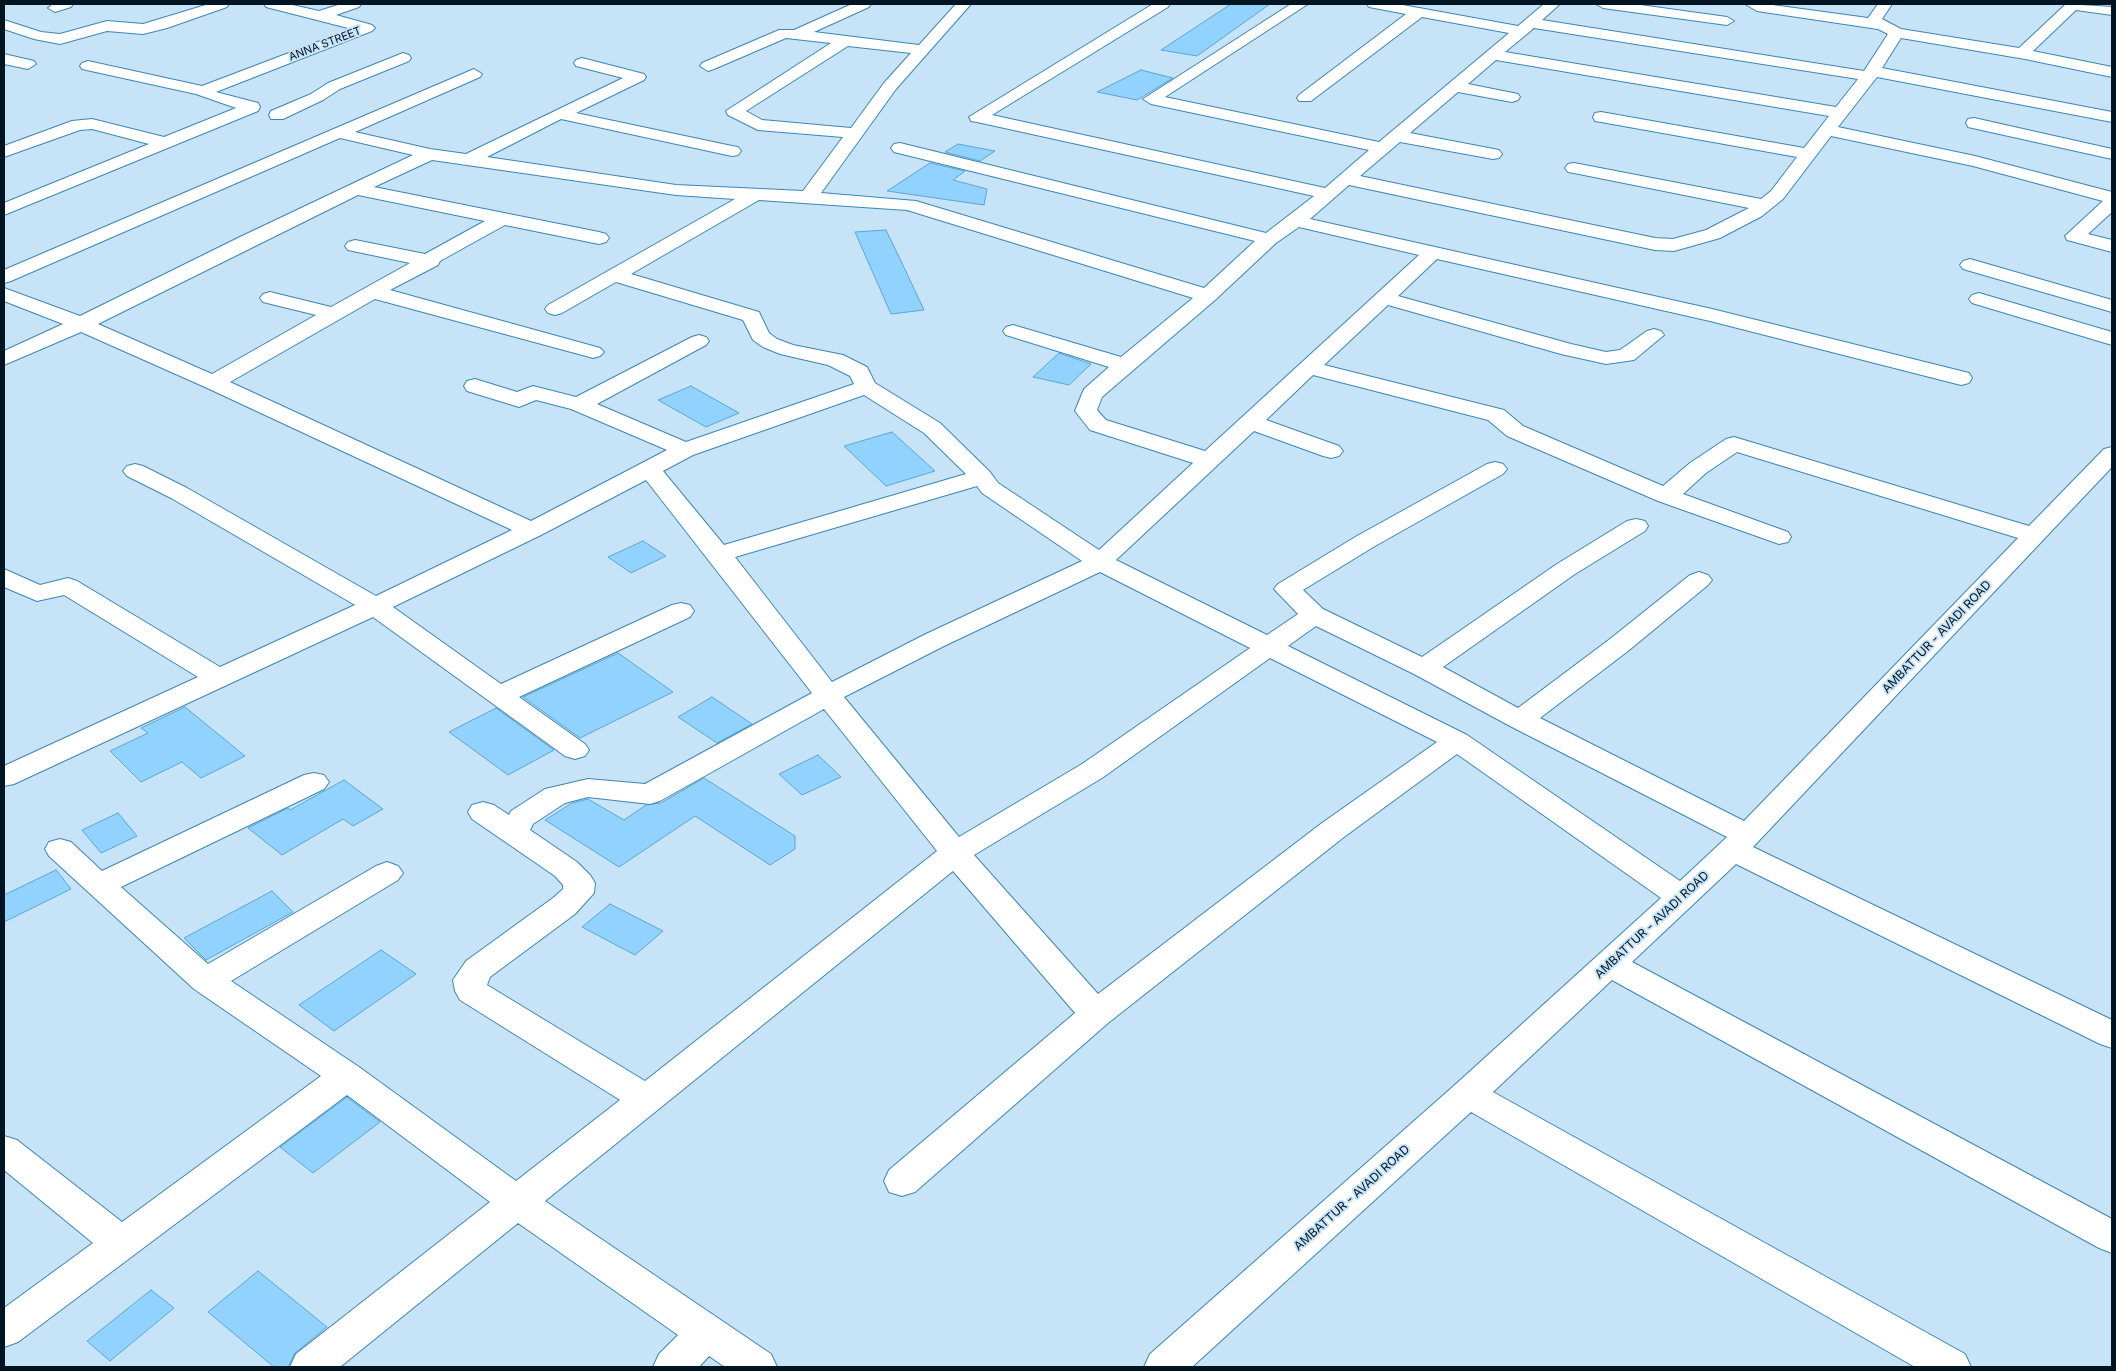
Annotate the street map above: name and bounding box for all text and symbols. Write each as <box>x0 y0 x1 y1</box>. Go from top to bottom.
street label: ANNA STREET <box>287 24 363 64</box>
street label: AMBATTUR - AVADI ROAD <box>1880 578 1994 696</box>
street label: AMBATTUR - AVADI ROAD <box>1592 868 1712 982</box>
street label: AMBATTUR - AVADI ROAD <box>1291 1142 1413 1254</box>

